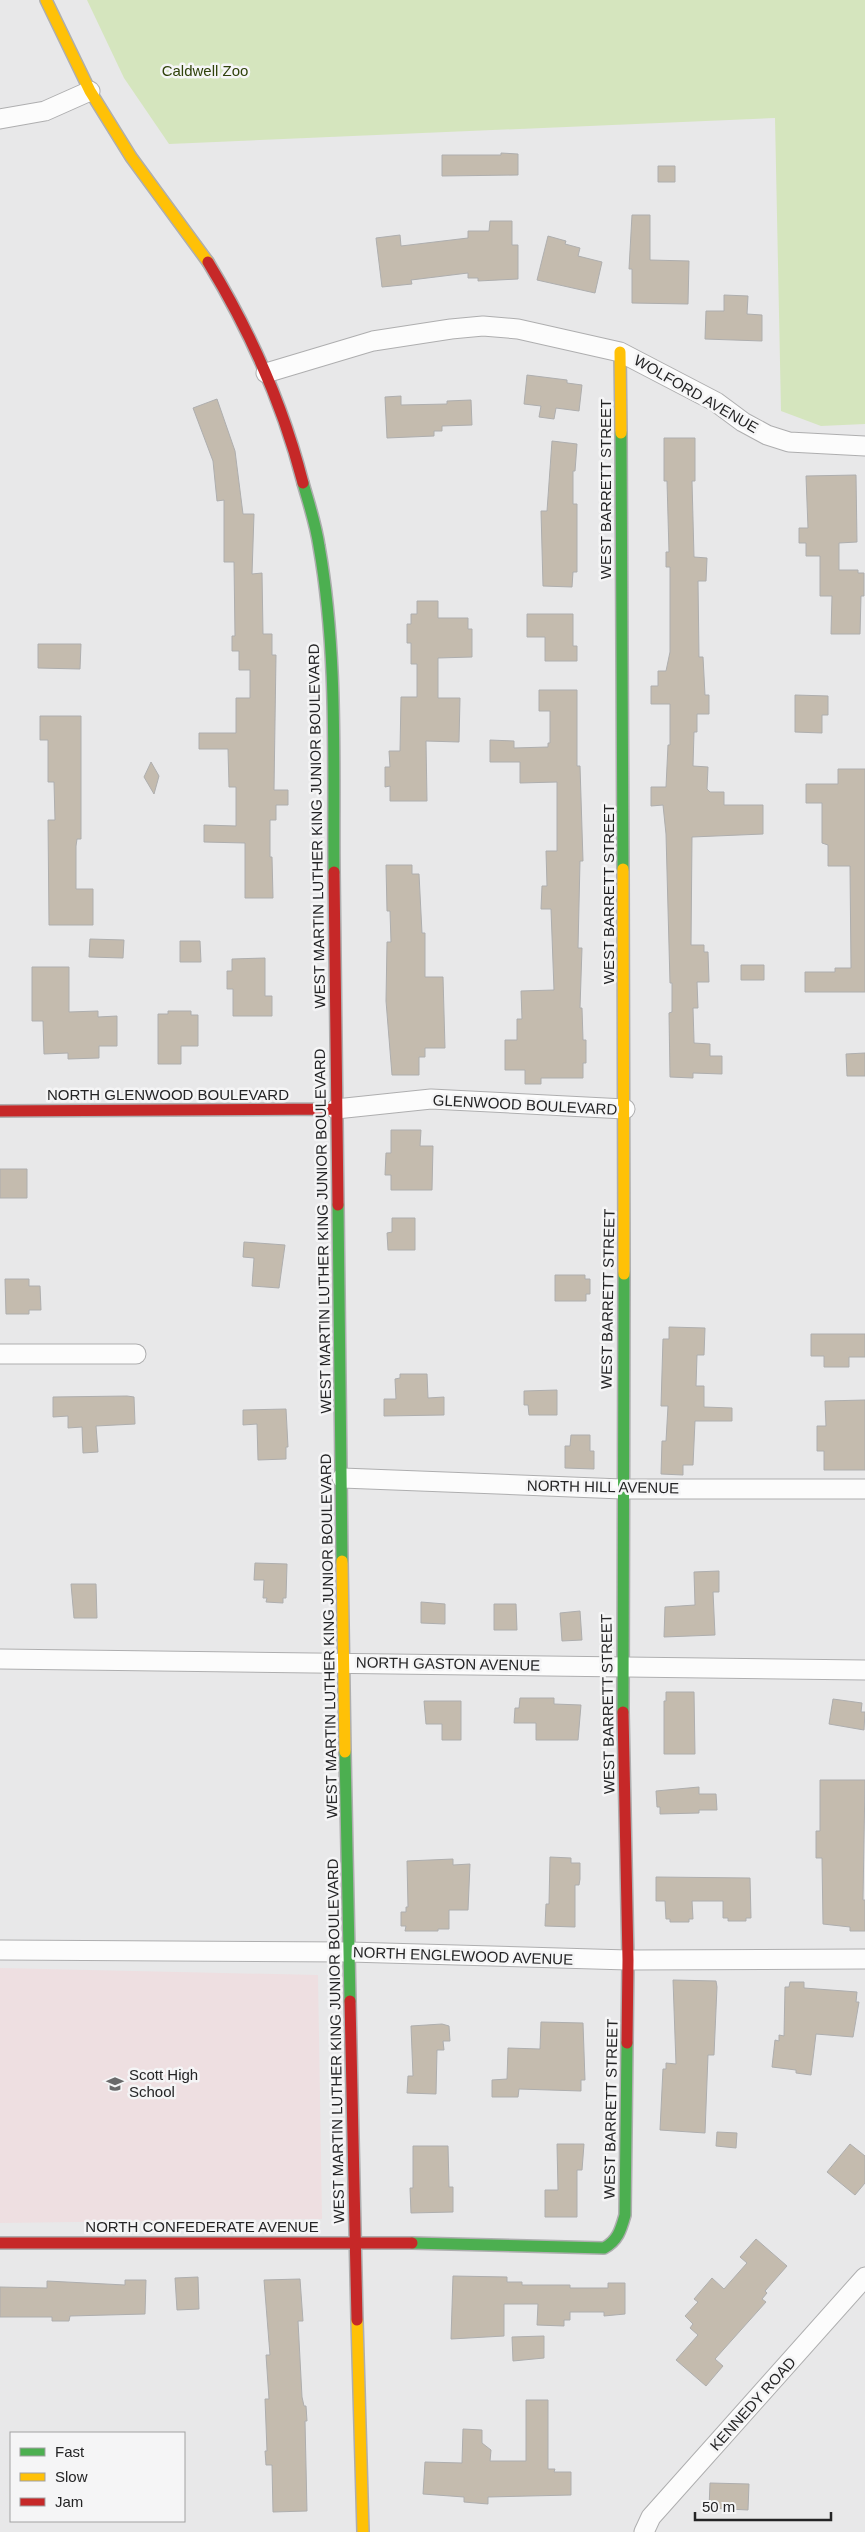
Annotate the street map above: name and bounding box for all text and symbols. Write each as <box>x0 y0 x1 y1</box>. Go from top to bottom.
park label: Caldwell Zoo <box>162 62 248 79</box>
street label: WOLFORD AVENUE <box>631 351 761 436</box>
street label: WEST BARRETT STREET <box>597 399 614 579</box>
street label: WEST MARTIN LUTHER KING JUNIOR BOULEVARD <box>305 643 328 1009</box>
street label: WEST BARRETT STREET <box>600 804 617 984</box>
street label: WEST MARTIN LUTHER KING JUNIOR BOULEVARD <box>311 1048 334 1414</box>
street label: NORTH GLENWOOD BOULEVARD <box>47 1086 289 1103</box>
street label: GLENWOOD BOULEVARD <box>432 1091 618 1118</box>
street label: WEST BARRETT STREET <box>597 1209 618 1389</box>
street label: WEST MARTIN LUTHER KING JUNIOR BOULEVARD <box>317 1453 340 1819</box>
street label: NORTH HILL AVENUE <box>527 1477 679 1496</box>
street label: WEST BARRETT STREET <box>597 1614 618 1794</box>
street label: NORTH GASTON AVENUE <box>356 1653 540 1674</box>
street label: WEST MARTIN LUTHER KING JUNIOR BOULEVARD <box>324 1858 347 2224</box>
street label: NORTH ENGLEWOOD AVENUE <box>353 1943 573 1968</box>
street label: WEST BARRETT STREET <box>600 2019 621 2199</box>
place label: Scott High School <box>129 2066 198 2100</box>
school or university icon: Scott High School <box>105 2074 125 2094</box>
street label: NORTH CONFEDERATE AVENUE <box>85 2218 319 2235</box>
street label: KENNEDY ROAD <box>706 2353 799 2454</box>
legend <box>10 2432 185 2522</box>
text: Fast <box>55 2443 85 2460</box>
text: Slow <box>55 2468 88 2485</box>
scale bar <box>695 2490 831 2522</box>
text: Jam <box>55 2493 83 2510</box>
text: 50 m <box>702 2498 735 2515</box>

